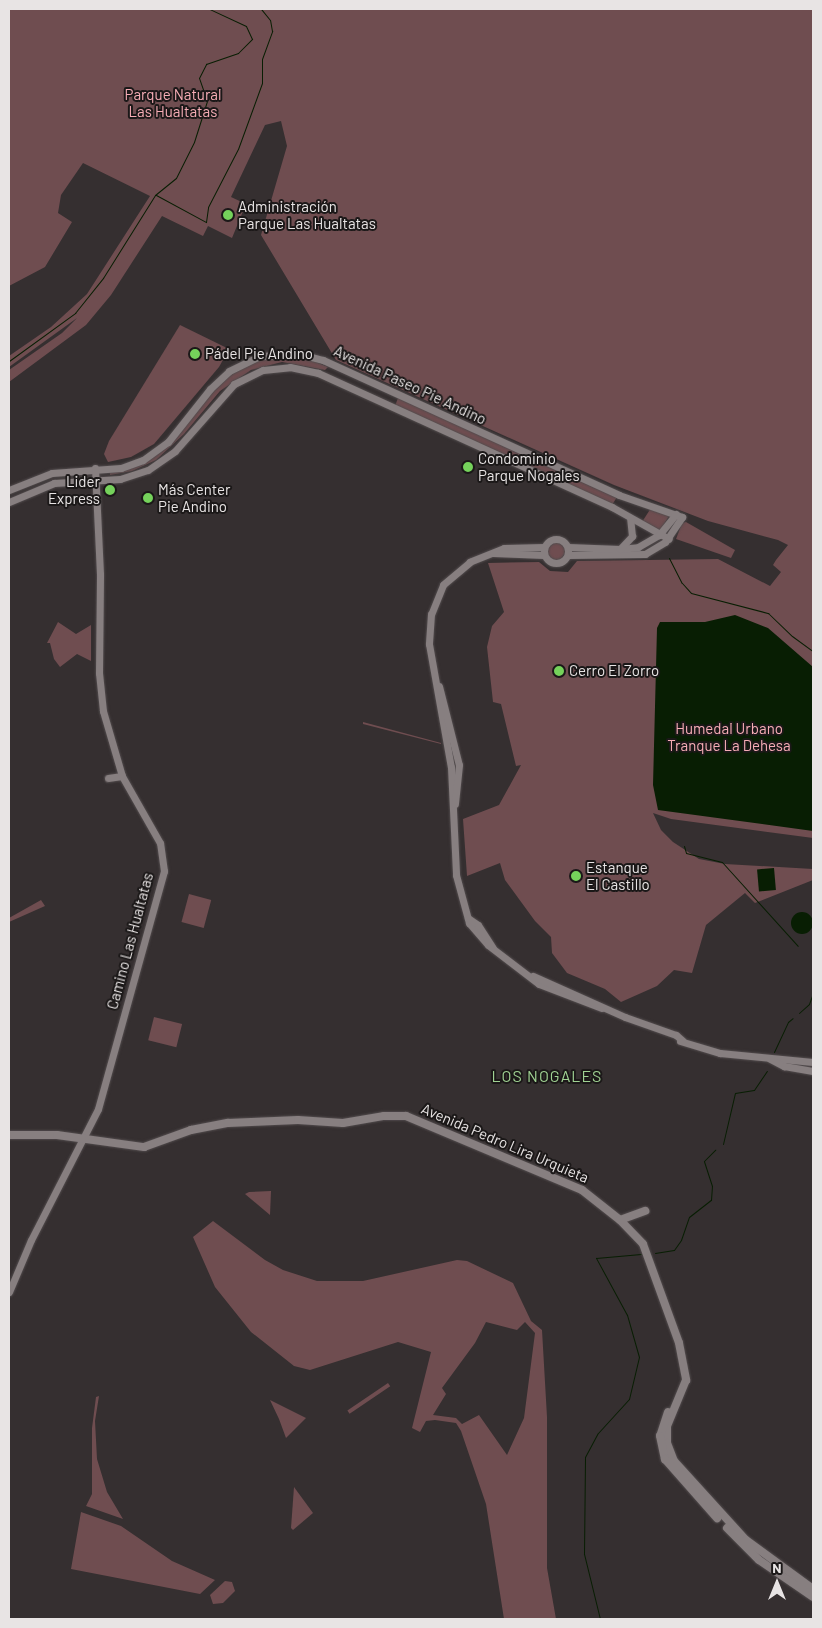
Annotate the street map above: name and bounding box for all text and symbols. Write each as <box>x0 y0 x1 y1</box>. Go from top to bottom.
park label: Parque Natural Las Hualtatas <box>125 85 221 120</box>
place label: Administración Parque Las Hualtatas <box>238 197 376 232</box>
marker: Administración Parque Las Hualtatas <box>222 209 234 221</box>
street label: Avenida Paseo Pie Andino <box>331 342 489 428</box>
place label: Pádel Pie Andino <box>205 345 313 363</box>
marker: Pádel Pie Andino <box>189 348 201 360</box>
place label: Condominio Parque Nogales <box>478 449 580 484</box>
marker: Condominio Parque Nogales <box>462 461 474 473</box>
place label: Lider Express <box>48 472 100 507</box>
place label: Más Center Pie Andino <box>158 480 230 515</box>
marker: Lider Express <box>104 484 116 496</box>
marker: Más Center Pie Andino <box>142 492 154 504</box>
place label: Cerro El Zorro <box>569 662 659 680</box>
marker: Cerro El Zorro <box>553 665 565 677</box>
park label: Humedal Urbano Tranque La Dehesa <box>667 719 791 754</box>
place label: Estanque El Castillo <box>586 858 650 893</box>
marker: Estanque El Castillo <box>570 870 582 882</box>
street label: Camino Las Hualtatas <box>103 871 157 1011</box>
district label: LOS NOGALES <box>490 1066 604 1086</box>
street label: Avenida Pedro Lira Urquieta <box>419 1099 591 1187</box>
north arrow <box>752 1558 802 1608</box>
text: N <box>772 1559 782 1576</box>

